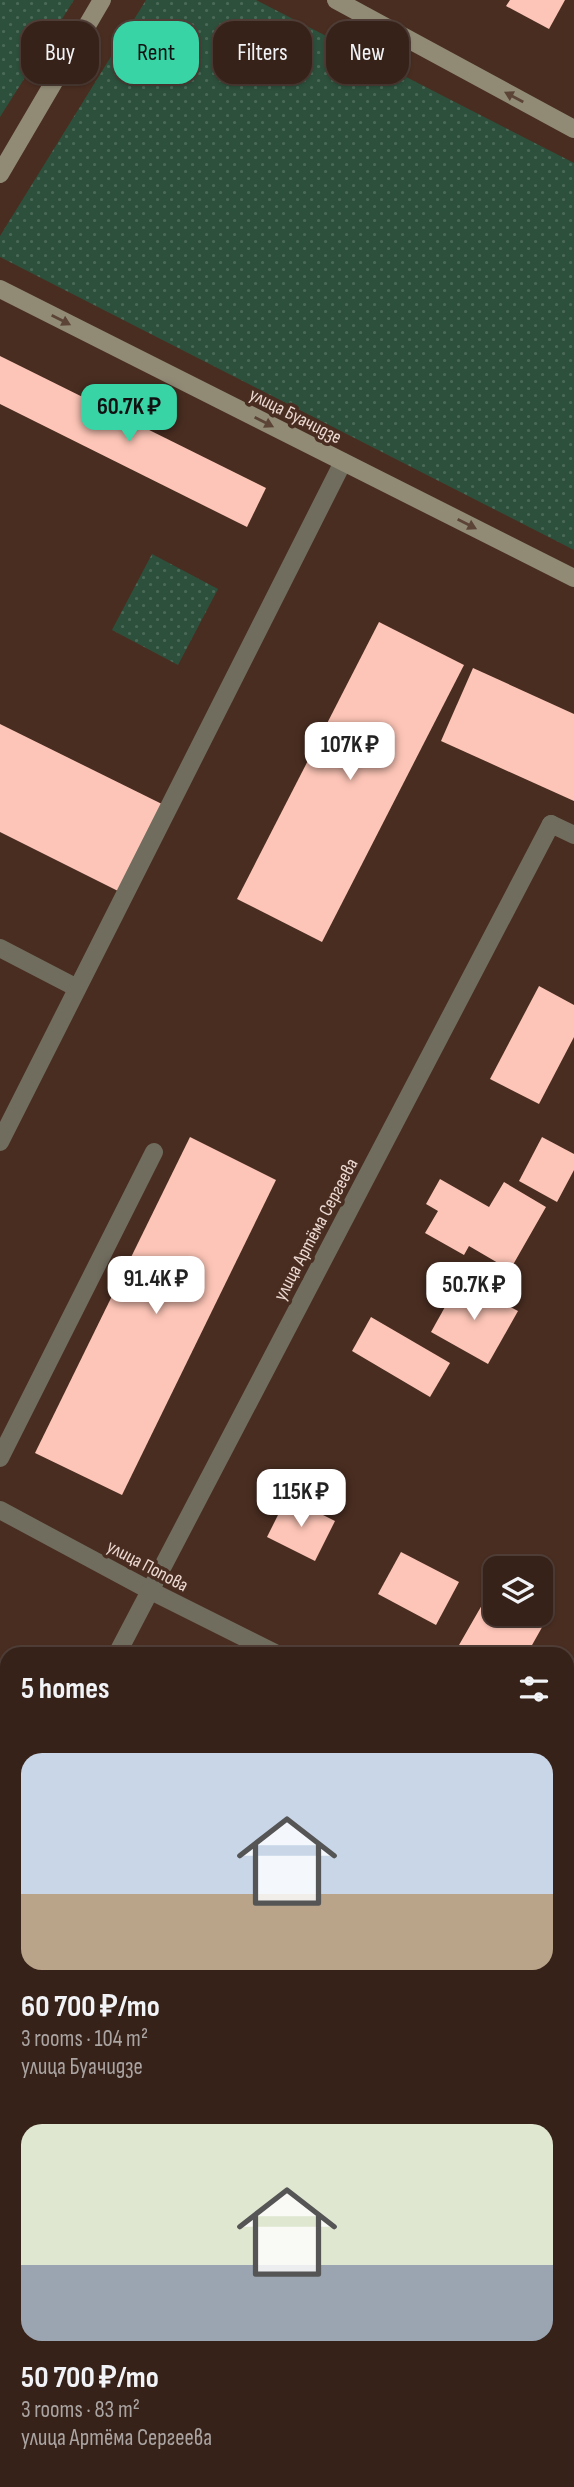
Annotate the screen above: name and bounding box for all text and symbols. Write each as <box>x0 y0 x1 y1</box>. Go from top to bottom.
chip: Buy <box>21 21 99 84</box>
chip: Rent <box>113 21 199 84</box>
chip: Filters <box>213 21 312 84</box>
chip: New <box>326 21 409 84</box>
one-way arrow <box>504 91 524 102</box>
one-way arrow <box>51 315 71 326</box>
street label: улица Буачидзе <box>245 383 345 449</box>
pin: 60.7K ₽ <box>64 384 194 444</box>
text: 60.7K ₽ <box>97 393 161 421</box>
one-way arrow <box>254 417 274 428</box>
one-way arrow <box>458 518 478 530</box>
pin: 107K ₽ <box>293 722 407 782</box>
text: 107K ₽ <box>321 731 379 759</box>
street label: улица Артёма Сергеева <box>269 1155 364 1305</box>
pin: 91.4K ₽ <box>91 1256 221 1316</box>
pin: 50.7K ₽ <box>409 1262 539 1322</box>
text: 91.4K ₽ <box>124 1265 188 1293</box>
text: 50.7K ₽ <box>442 1271 506 1299</box>
pin: 115K ₽ <box>244 1470 358 1529</box>
text: 115K ₽ <box>273 1478 329 1506</box>
street label: улица Попова <box>103 1535 192 1597</box>
map controls <box>483 1556 553 1626</box>
button: layers <box>483 1556 553 1626</box>
icon: filters <box>515 1670 553 1708</box>
text: 5 homes <box>21 1671 110 1707</box>
icon: home <box>224 1798 350 1924</box>
text: 60 700 ₽/mo <box>21 1989 160 2025</box>
text: 3 rooms · 104 m² <box>21 2025 148 2053</box>
text: улица Буачидзе <box>21 2053 143 2081</box>
icon: home <box>224 2169 350 2295</box>
text: 50 700 ₽/mo <box>21 2360 159 2396</box>
text: 3 rooms · 83 m² <box>21 2396 140 2424</box>
text: улица Артёма Сергеева <box>21 2424 212 2452</box>

